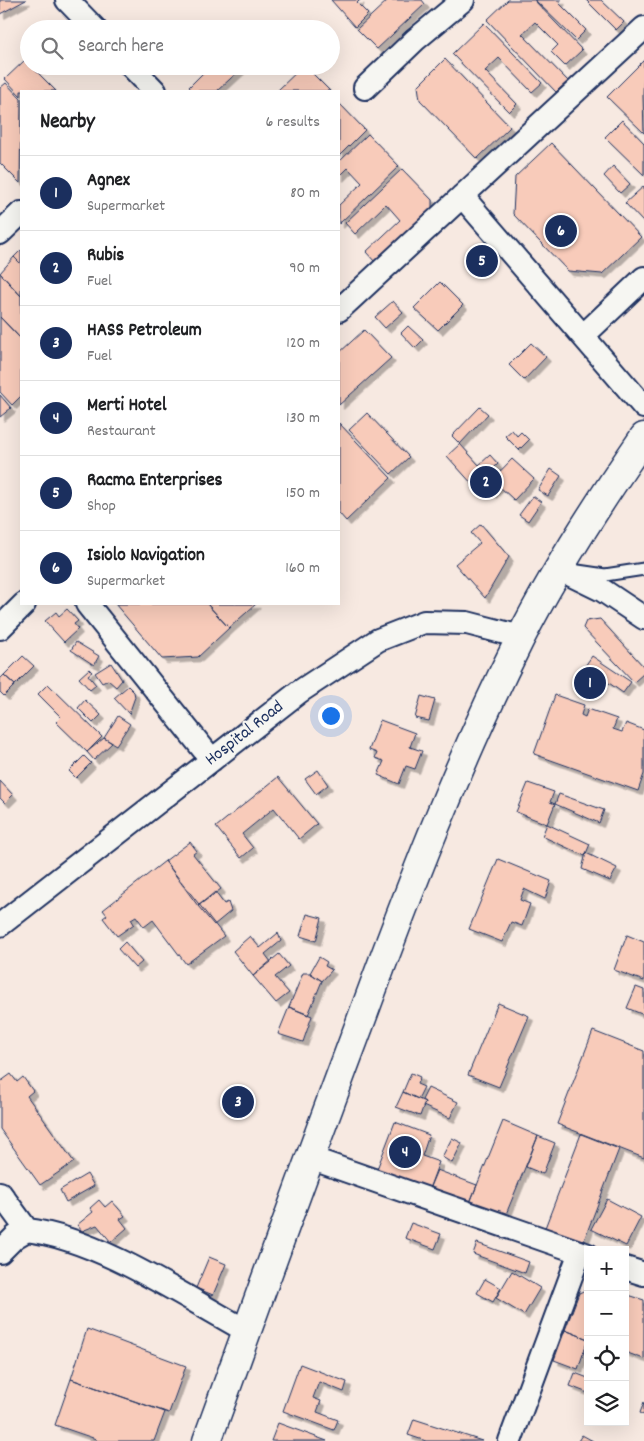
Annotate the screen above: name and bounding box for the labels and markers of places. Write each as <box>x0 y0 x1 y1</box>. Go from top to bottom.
pin: 6 <box>545 212 577 250</box>
pin: 5 <box>466 242 498 280</box>
pin: 2 <box>470 463 502 501</box>
pin: 1 <box>574 664 606 702</box>
pin: 3 <box>222 1083 254 1121</box>
pin: 4 <box>389 1133 421 1171</box>

